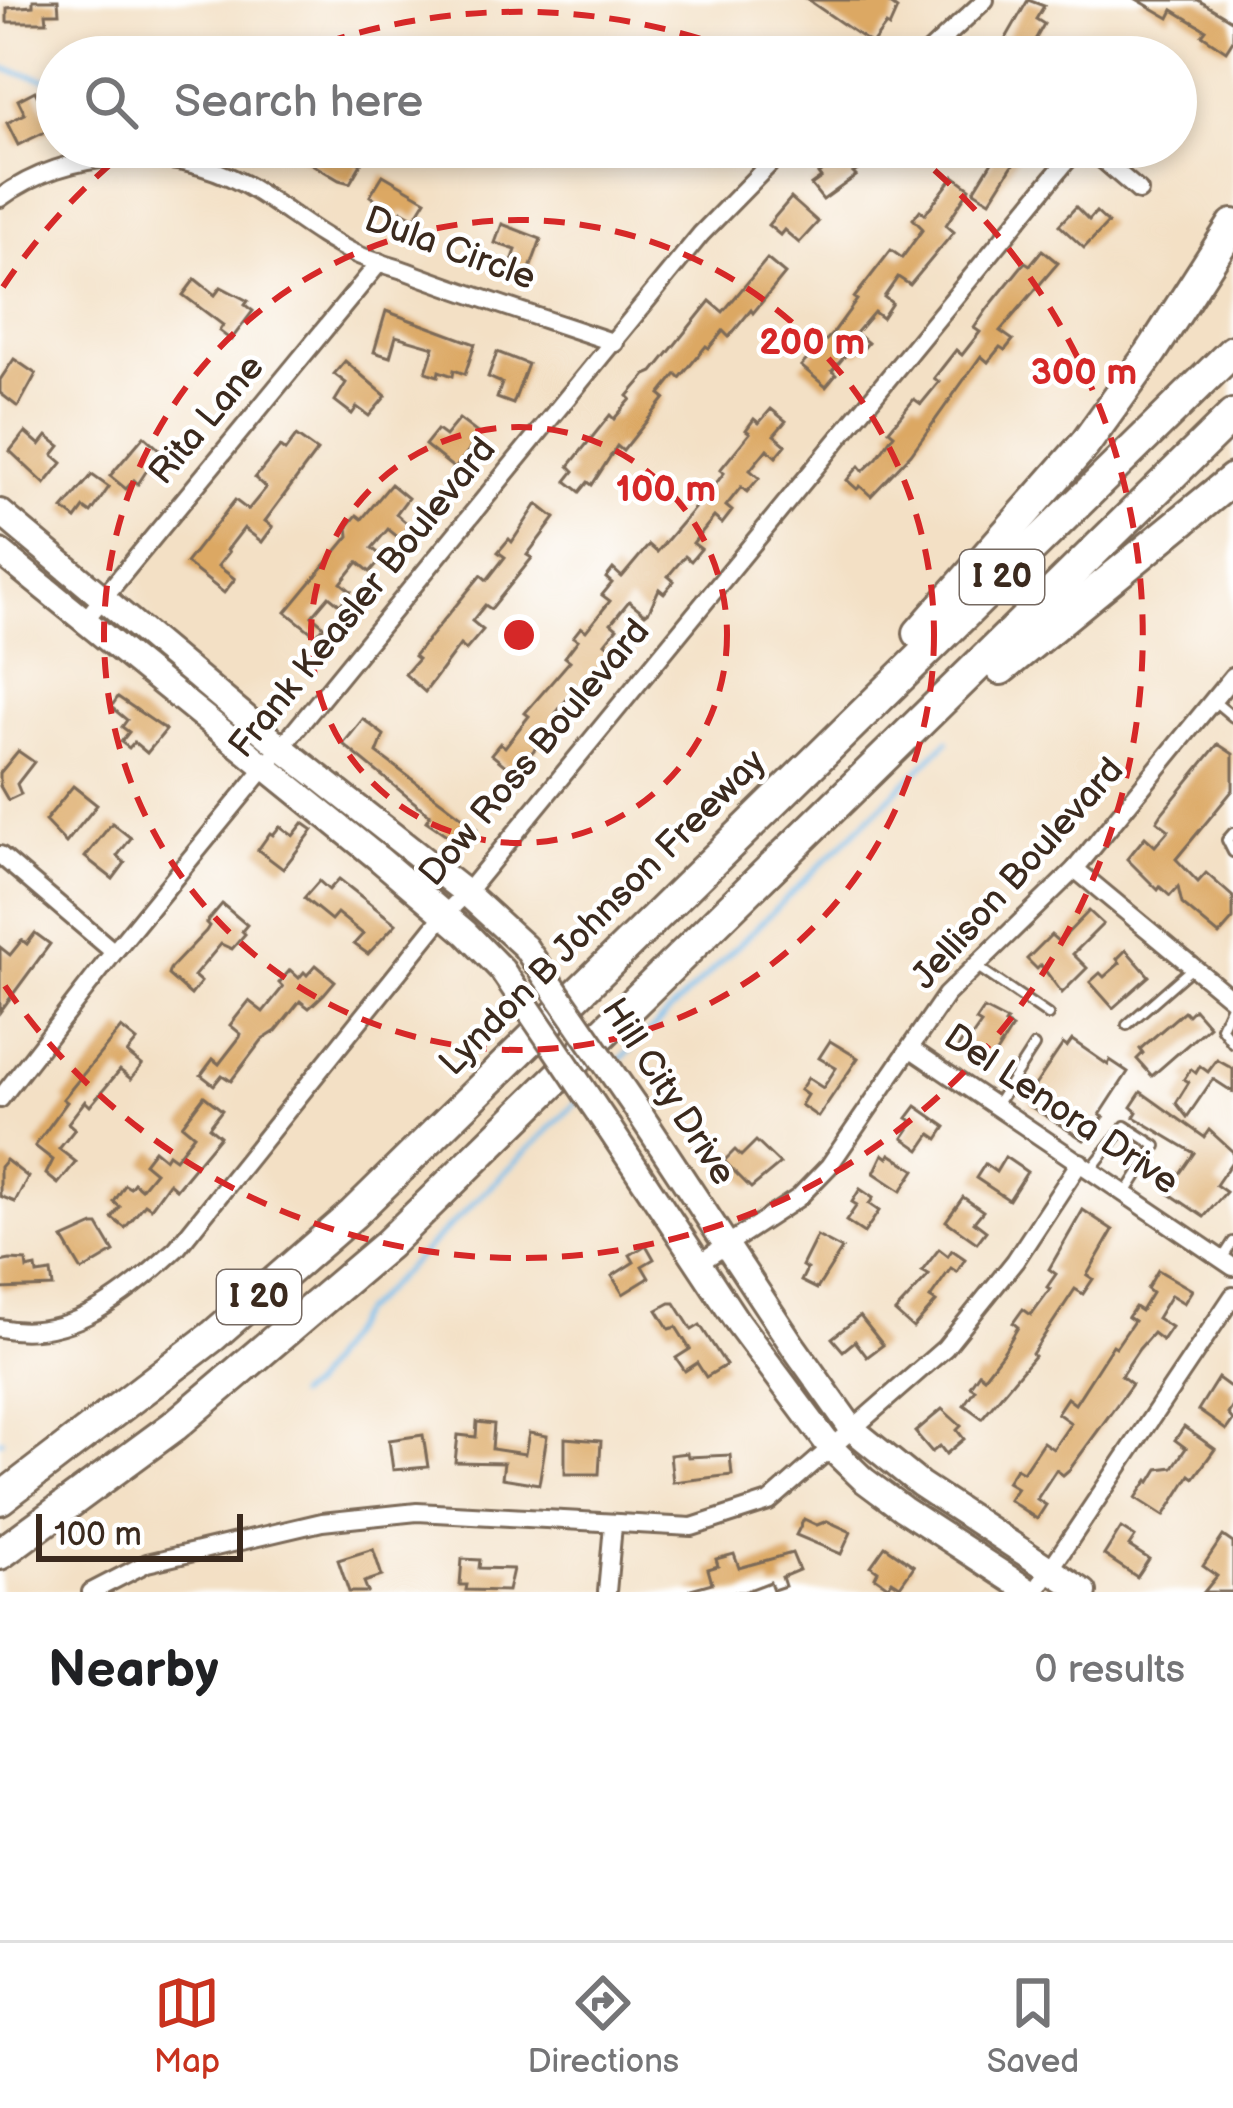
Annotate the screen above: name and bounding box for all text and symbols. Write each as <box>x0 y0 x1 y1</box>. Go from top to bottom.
search box <box>36 36 1197 168</box>
icon: search <box>78 69 144 135</box>
text: Search here <box>174 75 423 130</box>
street label: Dula Circle <box>359 198 541 300</box>
text: 200 m <box>759 322 865 365</box>
street label: Rita Lane <box>140 347 274 493</box>
text: 300 m <box>1031 352 1137 395</box>
street label: Frank Keasler Boulevard <box>220 429 506 767</box>
text: 100 m <box>616 469 716 512</box>
road number: I 20 <box>960 550 1044 604</box>
street label: Dow Ross Boulevard <box>411 611 659 895</box>
centre of rings <box>498 614 540 656</box>
street label: Lyndon B Johnson Freeway <box>431 741 775 1085</box>
street label: Jellison Boulevard <box>903 750 1133 998</box>
street label: Hill City Drive <box>592 991 744 1193</box>
street label: Del Lenora Drive <box>936 1016 1186 1204</box>
road number: I 20 <box>217 1270 301 1324</box>
scale bar <box>36 1508 243 1561</box>
text: 100 m <box>54 1515 142 1555</box>
text: Nearby <box>48 1640 219 1701</box>
text: 0 results <box>1034 1647 1185 1694</box>
tab: Map <box>154 1970 220 2082</box>
tab: Directions <box>527 1970 679 2082</box>
tab: Saved <box>987 1970 1079 2082</box>

